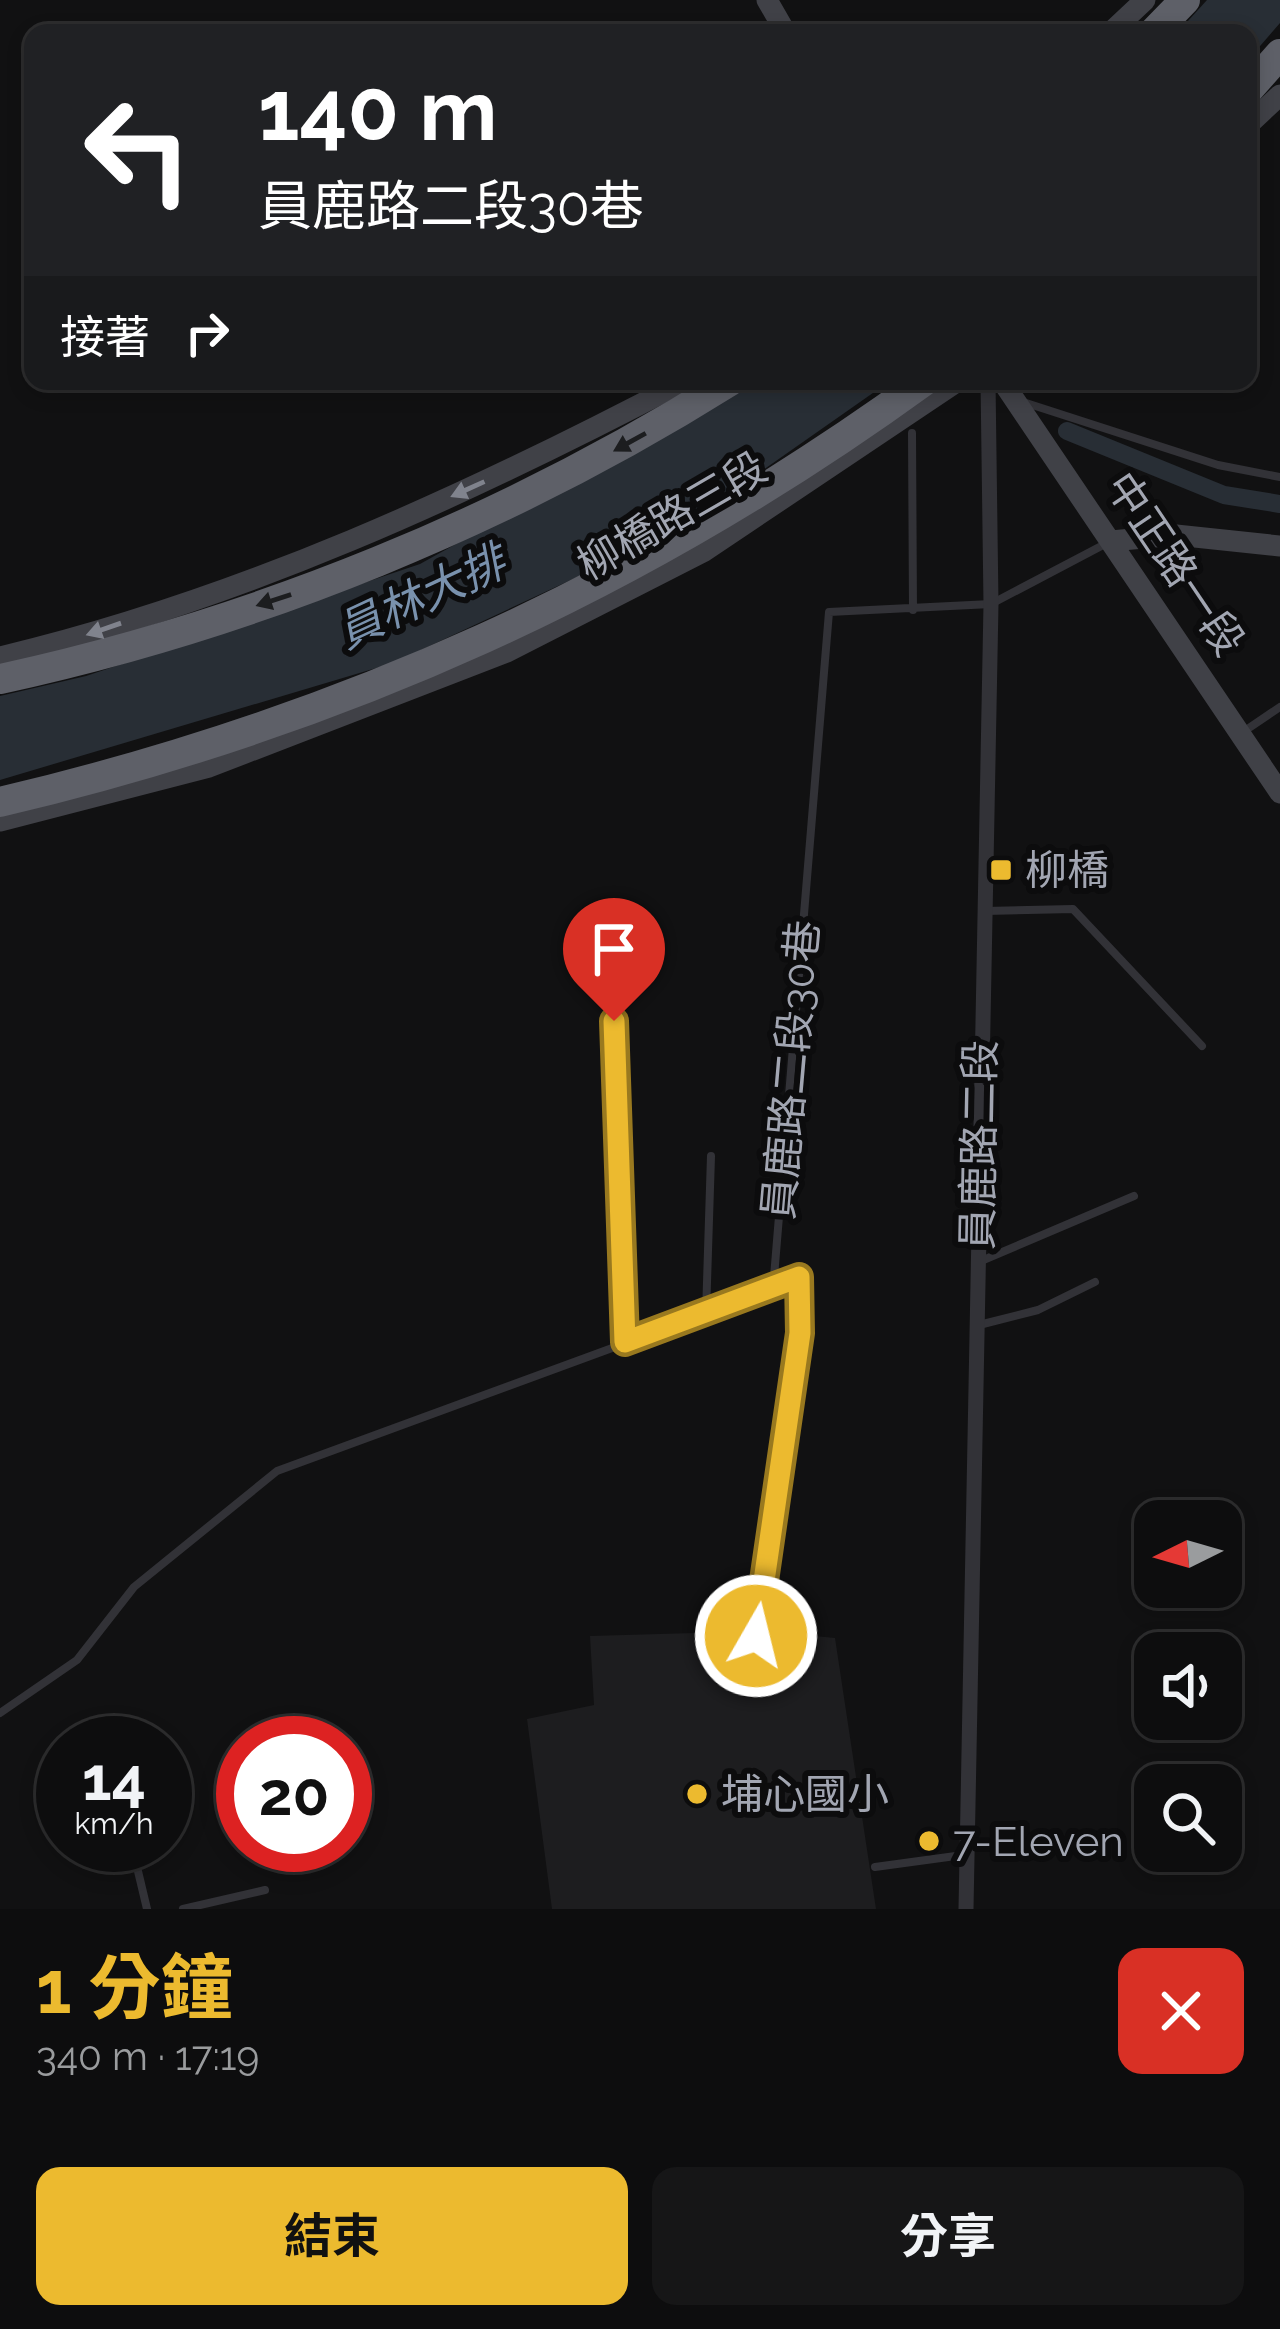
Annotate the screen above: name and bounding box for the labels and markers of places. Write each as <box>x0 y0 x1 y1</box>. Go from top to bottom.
place label: 柳橋 <box>1025 846 1109 895</box>
marker: 柳橋 <box>988 857 1014 883</box>
pin <box>563 898 665 1021</box>
place label: 埔心國小 <box>721 1770 889 1819</box>
marker: 埔心國小 <box>684 1781 710 1807</box>
place label: 7-Eleven <box>953 1817 1124 1866</box>
marker: 7-Eleven <box>916 1828 942 1854</box>

